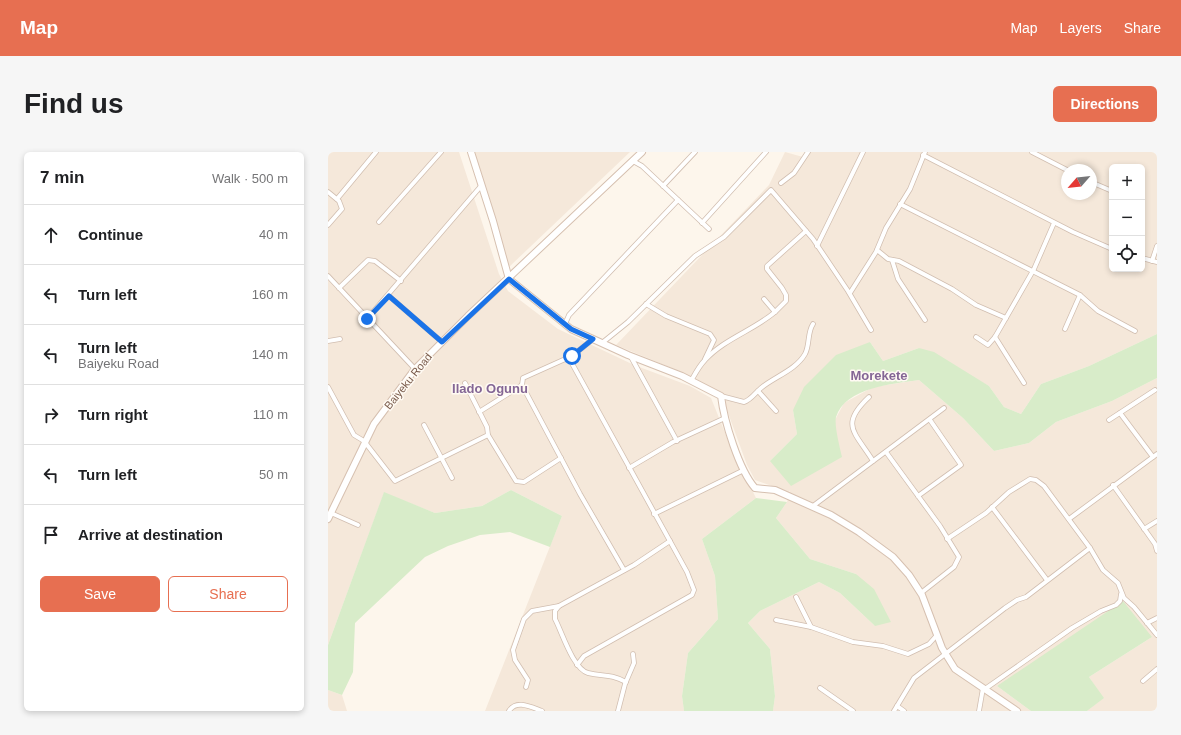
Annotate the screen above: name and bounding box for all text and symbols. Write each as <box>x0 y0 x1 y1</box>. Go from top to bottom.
text: Map <box>20 17 58 38</box>
text: Map <box>1010 20 1038 36</box>
text: Layers <box>1060 20 1102 36</box>
text: Share <box>1124 20 1161 36</box>
button: Directions <box>1053 86 1157 122</box>
text: Find us <box>24 88 124 119</box>
north arrow <box>1061 164 1097 200</box>
map controls <box>1109 164 1145 272</box>
button: + <box>1109 164 1145 200</box>
text: 7 min <box>40 168 84 187</box>
text: Walk · 500 m <box>212 171 288 186</box>
button: − <box>1109 200 1145 236</box>
icon: ahead <box>40 224 62 246</box>
text: Continue <box>78 226 143 243</box>
text: 40 m <box>259 227 288 242</box>
button: locate <box>1109 236 1145 272</box>
icon: left <box>40 284 62 306</box>
text: Turn left <box>78 286 137 303</box>
text: 160 m <box>252 287 288 302</box>
route end <box>358 310 376 328</box>
text: Turn left <box>78 339 137 356</box>
icon: left <box>40 344 62 366</box>
text: 140 m <box>252 347 288 362</box>
route start <box>563 347 581 365</box>
street label: Baiyeku Road <box>382 351 434 411</box>
text: Baiyeku Road <box>78 356 159 371</box>
district label: Morekete <box>850 368 908 383</box>
district label: Ilado Ogunu <box>452 381 528 396</box>
icon: right <box>40 404 62 426</box>
text: Turn right <box>78 406 148 423</box>
text: 110 m <box>253 407 288 422</box>
icon: left <box>40 464 62 486</box>
text: Turn left <box>78 466 137 483</box>
text: 50 m <box>259 467 288 482</box>
icon: arrive <box>40 524 62 546</box>
text: Arrive at destination <box>78 526 223 543</box>
button: Save <box>40 576 160 612</box>
button: Share <box>168 576 288 612</box>

